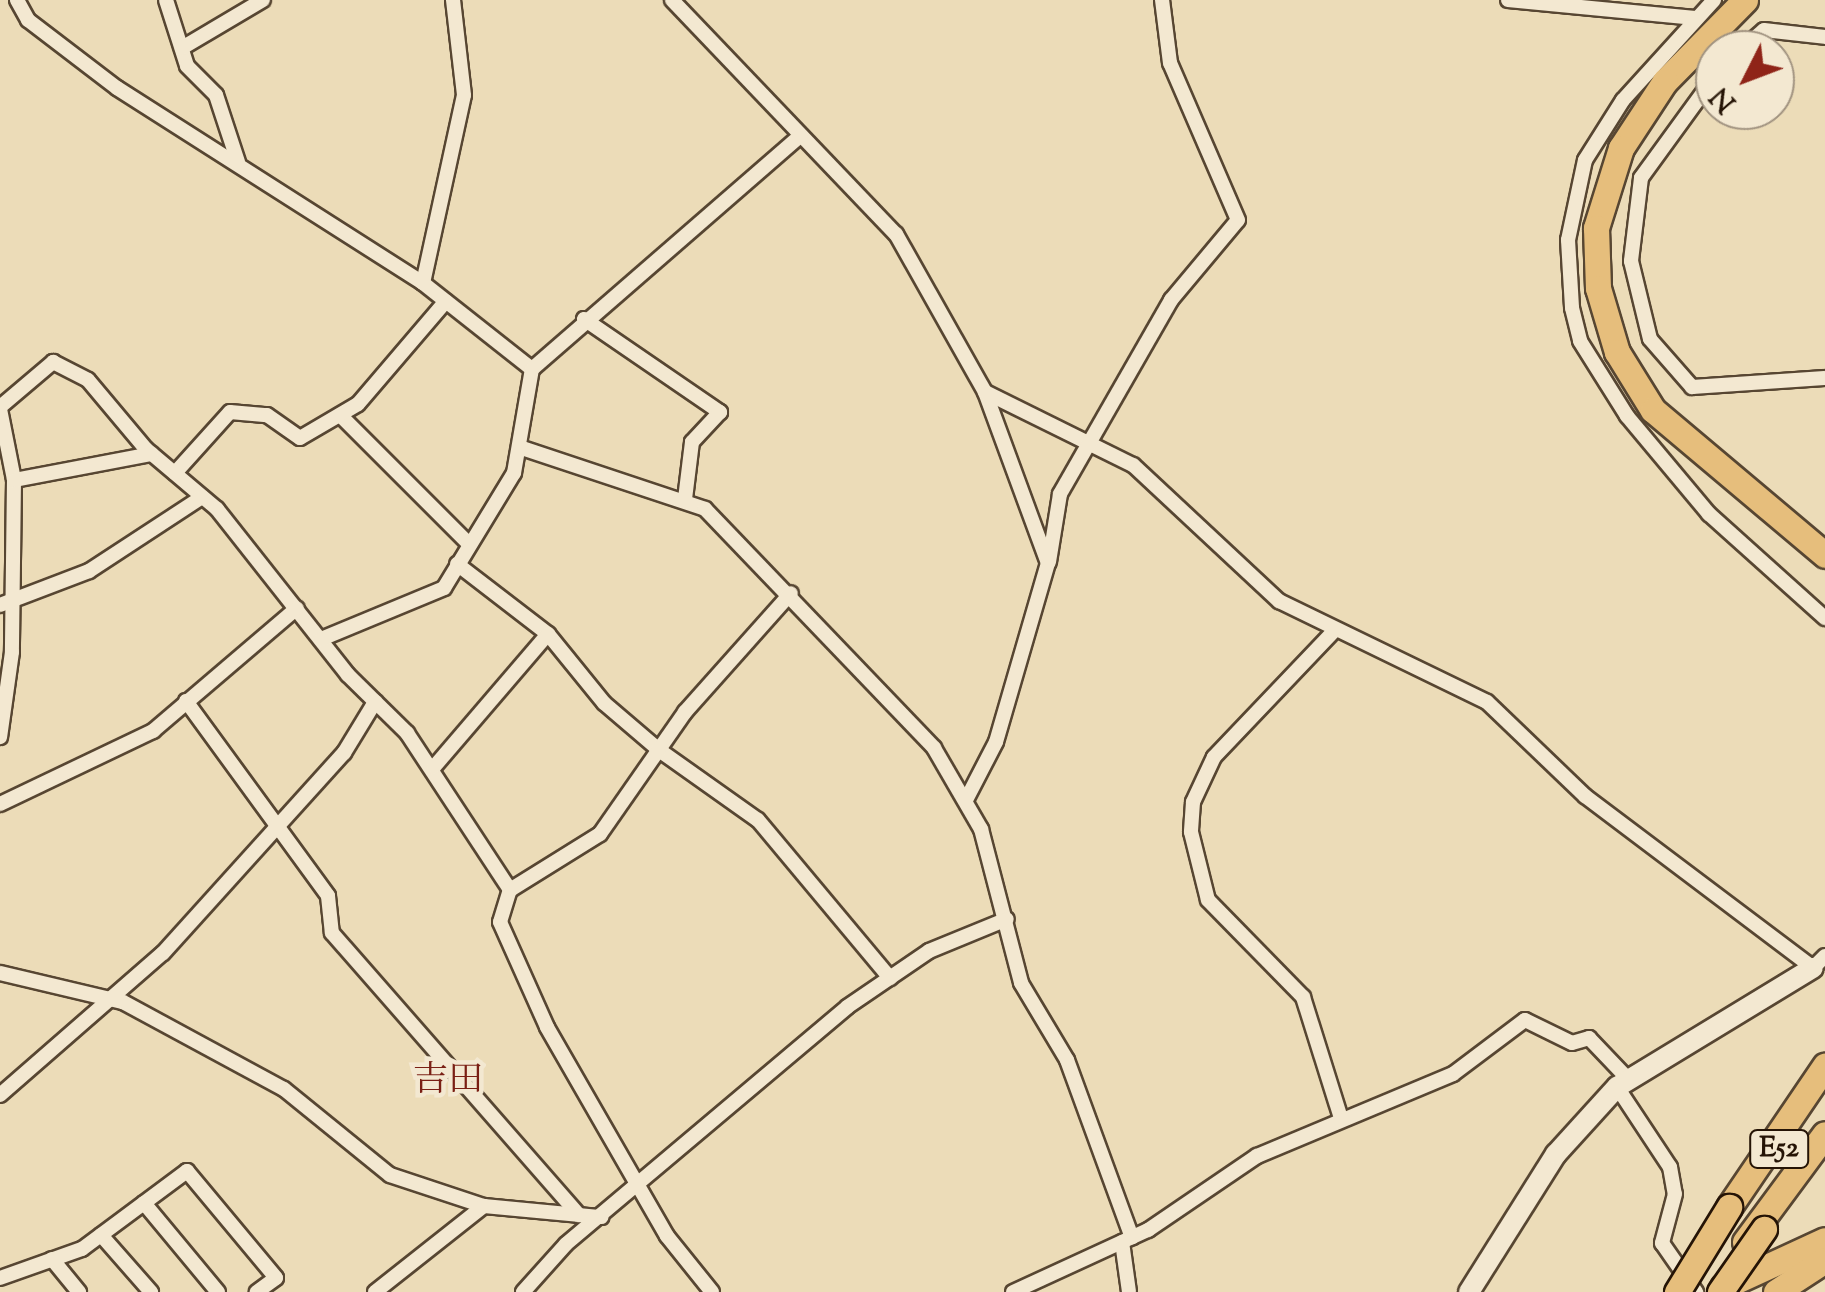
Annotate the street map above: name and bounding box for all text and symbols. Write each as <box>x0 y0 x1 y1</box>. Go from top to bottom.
north arrow <box>1695 30 1795 130</box>
text: N <box>1702 77 1747 120</box>
district label: 吉田 <box>413 1061 483 1103</box>
road number: E52 <box>1749 1126 1809 1172</box>

